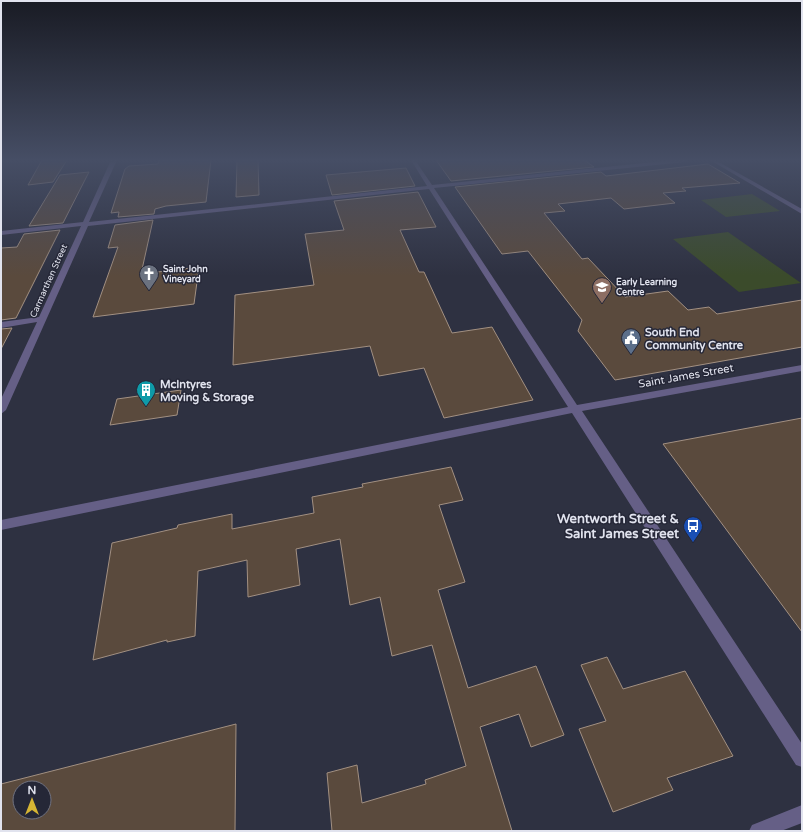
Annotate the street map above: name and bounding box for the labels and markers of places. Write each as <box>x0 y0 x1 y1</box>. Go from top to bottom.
church icon: Saint John Vineyard <box>138 263 160 291</box>
place label: Saint John Vineyard <box>163 264 208 285</box>
school or university icon: Early Learning Centre <box>591 276 613 304</box>
place label: Early Learning Centre <box>616 277 678 298</box>
place label: South End Community Centre <box>645 326 744 353</box>
public building icon: South End Community Centre <box>620 327 642 355</box>
place label: McIntyres Moving & Storage <box>160 378 255 405</box>
building icon: McIntyres Moving & Storage <box>135 379 157 407</box>
place label: Wentworth Street & Saint James Street <box>557 511 679 542</box>
bus stop icon: Wentworth Street & Saint James Street <box>682 515 704 543</box>

